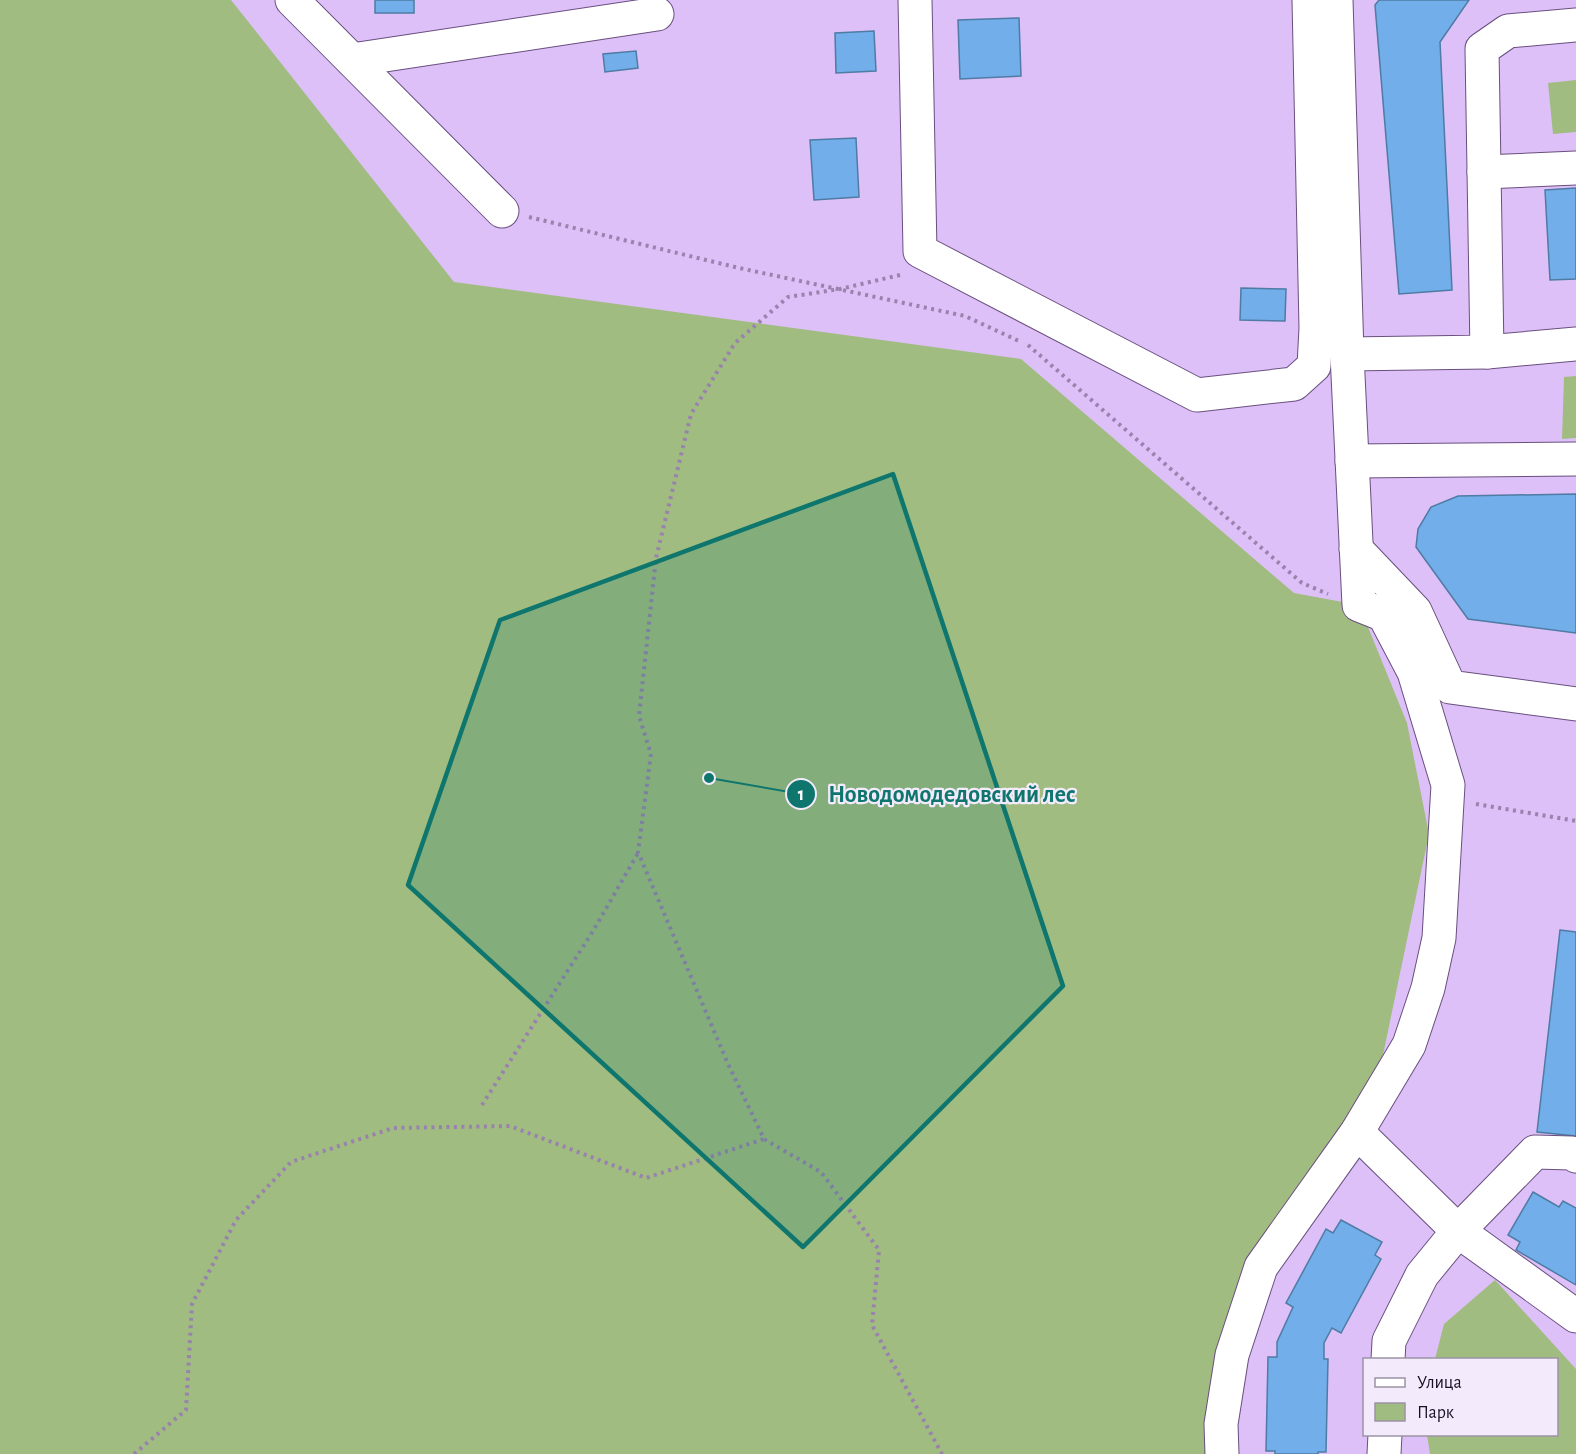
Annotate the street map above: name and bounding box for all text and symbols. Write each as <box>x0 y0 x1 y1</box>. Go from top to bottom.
callout: Новодомодедовский лес <box>786 773 1087 815</box>
text: Новодомодедовский лес <box>828 783 1076 807</box>
text: 1 <box>798 786 804 804</box>
legend <box>1363 1358 1558 1436</box>
text: Улица <box>1417 1374 1462 1392</box>
text: Парк <box>1417 1404 1455 1422</box>

